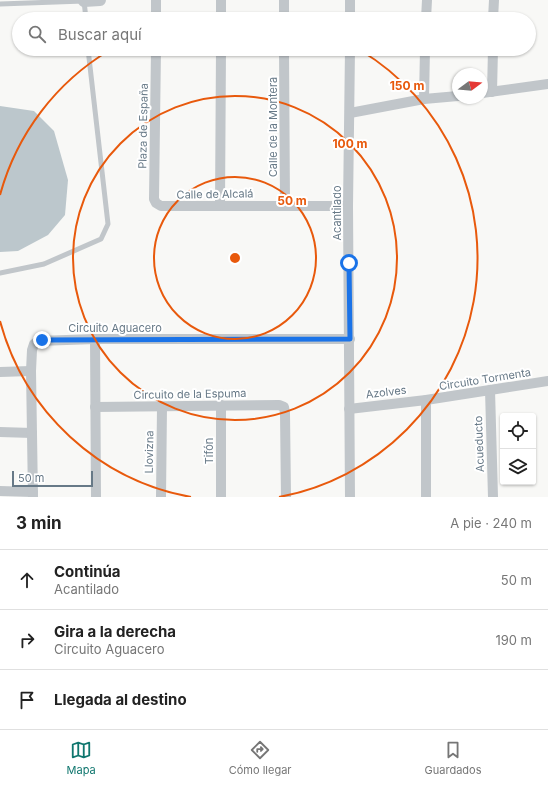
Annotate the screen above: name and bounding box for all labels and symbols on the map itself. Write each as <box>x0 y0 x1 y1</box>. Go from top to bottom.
north arrow <box>452 68 488 104</box>
street label: Calle de la Montera <box>266 77 280 177</box>
text: 150 m <box>390 78 424 93</box>
street label: Plaza de España <box>135 83 151 169</box>
text: 100 m <box>332 136 368 151</box>
street label: Acantilado <box>330 185 344 241</box>
street label: Calle de Alcalá <box>176 186 254 202</box>
text: 50 m <box>277 193 307 208</box>
centre of rings <box>228 251 242 265</box>
route start <box>340 254 358 272</box>
street label: Circuito Aguacero <box>68 321 162 335</box>
route end <box>33 331 51 349</box>
street label: Circuito Tormenta <box>438 365 532 393</box>
street label: Azolves <box>365 383 407 401</box>
street label: Circuito de la Espuma <box>133 386 247 402</box>
street label: Acueducto <box>471 415 487 472</box>
street label: Llovizna <box>142 430 156 474</box>
street label: Tifón <box>202 438 216 464</box>
scale bar <box>12 469 93 488</box>

